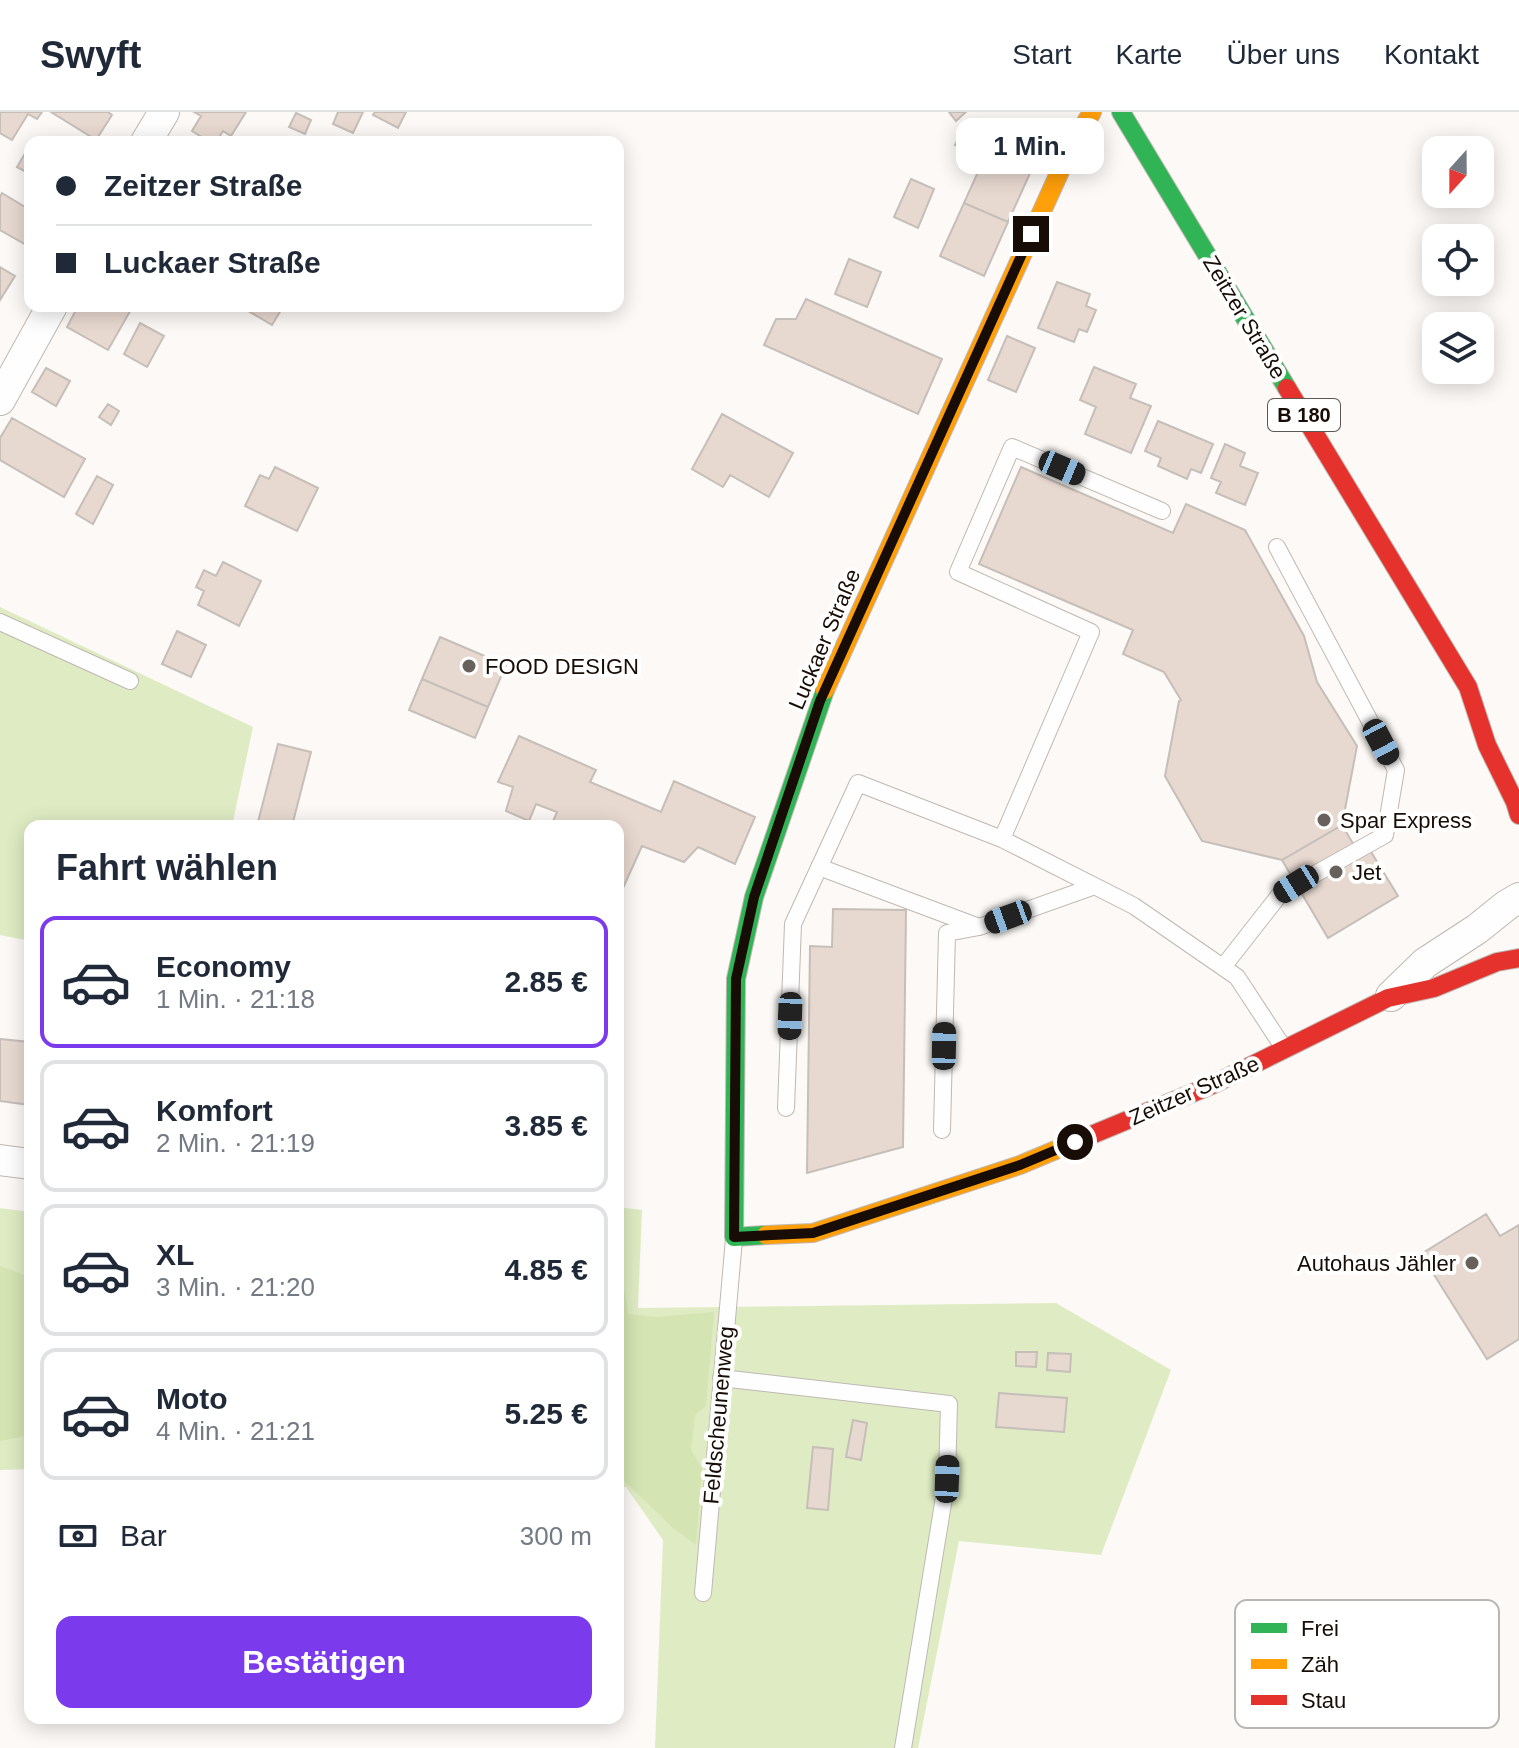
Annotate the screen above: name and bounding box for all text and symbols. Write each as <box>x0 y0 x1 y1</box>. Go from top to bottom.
text: Swyft <box>40 34 141 76</box>
text: Start <box>1012 39 1071 70</box>
text: Karte <box>1115 39 1182 70</box>
text: Über uns <box>1226 39 1340 70</box>
text: Kontakt <box>1384 39 1479 70</box>
callout: 1 Min. <box>957 118 1105 174</box>
text: 1 Min. <box>993 131 1067 161</box>
north arrow <box>1422 136 1494 208</box>
map controls <box>1422 136 1494 384</box>
text: Zeitzer Straße <box>104 169 302 202</box>
route end <box>1013 216 1049 252</box>
button: locate <box>1422 224 1494 296</box>
text: Luckaer Straße <box>104 246 321 279</box>
street label: Zeitzer Straße <box>1198 251 1291 383</box>
button: layers <box>1422 312 1494 384</box>
road number: B 180 <box>1268 399 1340 431</box>
car <box>1035 448 1089 488</box>
street label: Luckaer Straße <box>784 565 865 713</box>
place label: FOOD DESIGN <box>485 654 639 679</box>
marker: FOOD DESIGN <box>460 657 478 675</box>
car <box>1359 715 1403 769</box>
place label: Spar Express <box>1340 808 1472 833</box>
marker: Spar Express <box>1315 811 1333 829</box>
text: Fahrt wählen <box>56 847 278 888</box>
place label: Jet <box>1352 860 1381 885</box>
car <box>1269 861 1323 907</box>
marker: Jet <box>1327 863 1345 881</box>
car <box>981 898 1035 936</box>
icon: car <box>60 946 132 1018</box>
text: Economy <box>156 950 291 983</box>
text: 2.85 € <box>505 965 588 998</box>
text: 1 Min. · 21:18 <box>156 984 315 1014</box>
car <box>777 992 803 1040</box>
car <box>932 1022 956 1070</box>
street label: Zeitzer Straße <box>1125 1051 1263 1130</box>
icon: car <box>60 1090 132 1162</box>
text: Komfort <box>156 1094 273 1127</box>
text: 3.85 € <box>505 1109 588 1142</box>
route start <box>1057 1124 1093 1160</box>
text: 2 Min. · 21:19 <box>156 1128 315 1158</box>
icon: car <box>60 1234 132 1306</box>
text: XL <box>156 1238 194 1271</box>
place label: Autohaus Jähler <box>1297 1251 1456 1276</box>
text: 4.85 € <box>505 1253 588 1286</box>
marker: Autohaus Jähler <box>1463 1254 1481 1272</box>
text: 3 Min. · 21:20 <box>156 1272 315 1302</box>
street label: Feldscheunenweg <box>698 1325 739 1505</box>
icon: car <box>60 1378 132 1450</box>
text: Moto <box>156 1382 228 1415</box>
text: 5.25 € <box>505 1397 588 1430</box>
text: 4 Min. · 21:21 <box>156 1416 315 1446</box>
car <box>934 1455 960 1503</box>
icon: cash <box>56 1514 100 1558</box>
text: Bar <box>120 1519 167 1552</box>
text: 300 m <box>520 1521 592 1551</box>
legend <box>1235 1600 1499 1728</box>
button: Bestätigen <box>56 1616 592 1708</box>
text: Frei <box>1301 1616 1339 1641</box>
text: Zäh <box>1301 1652 1339 1677</box>
text: Stau <box>1301 1688 1346 1713</box>

